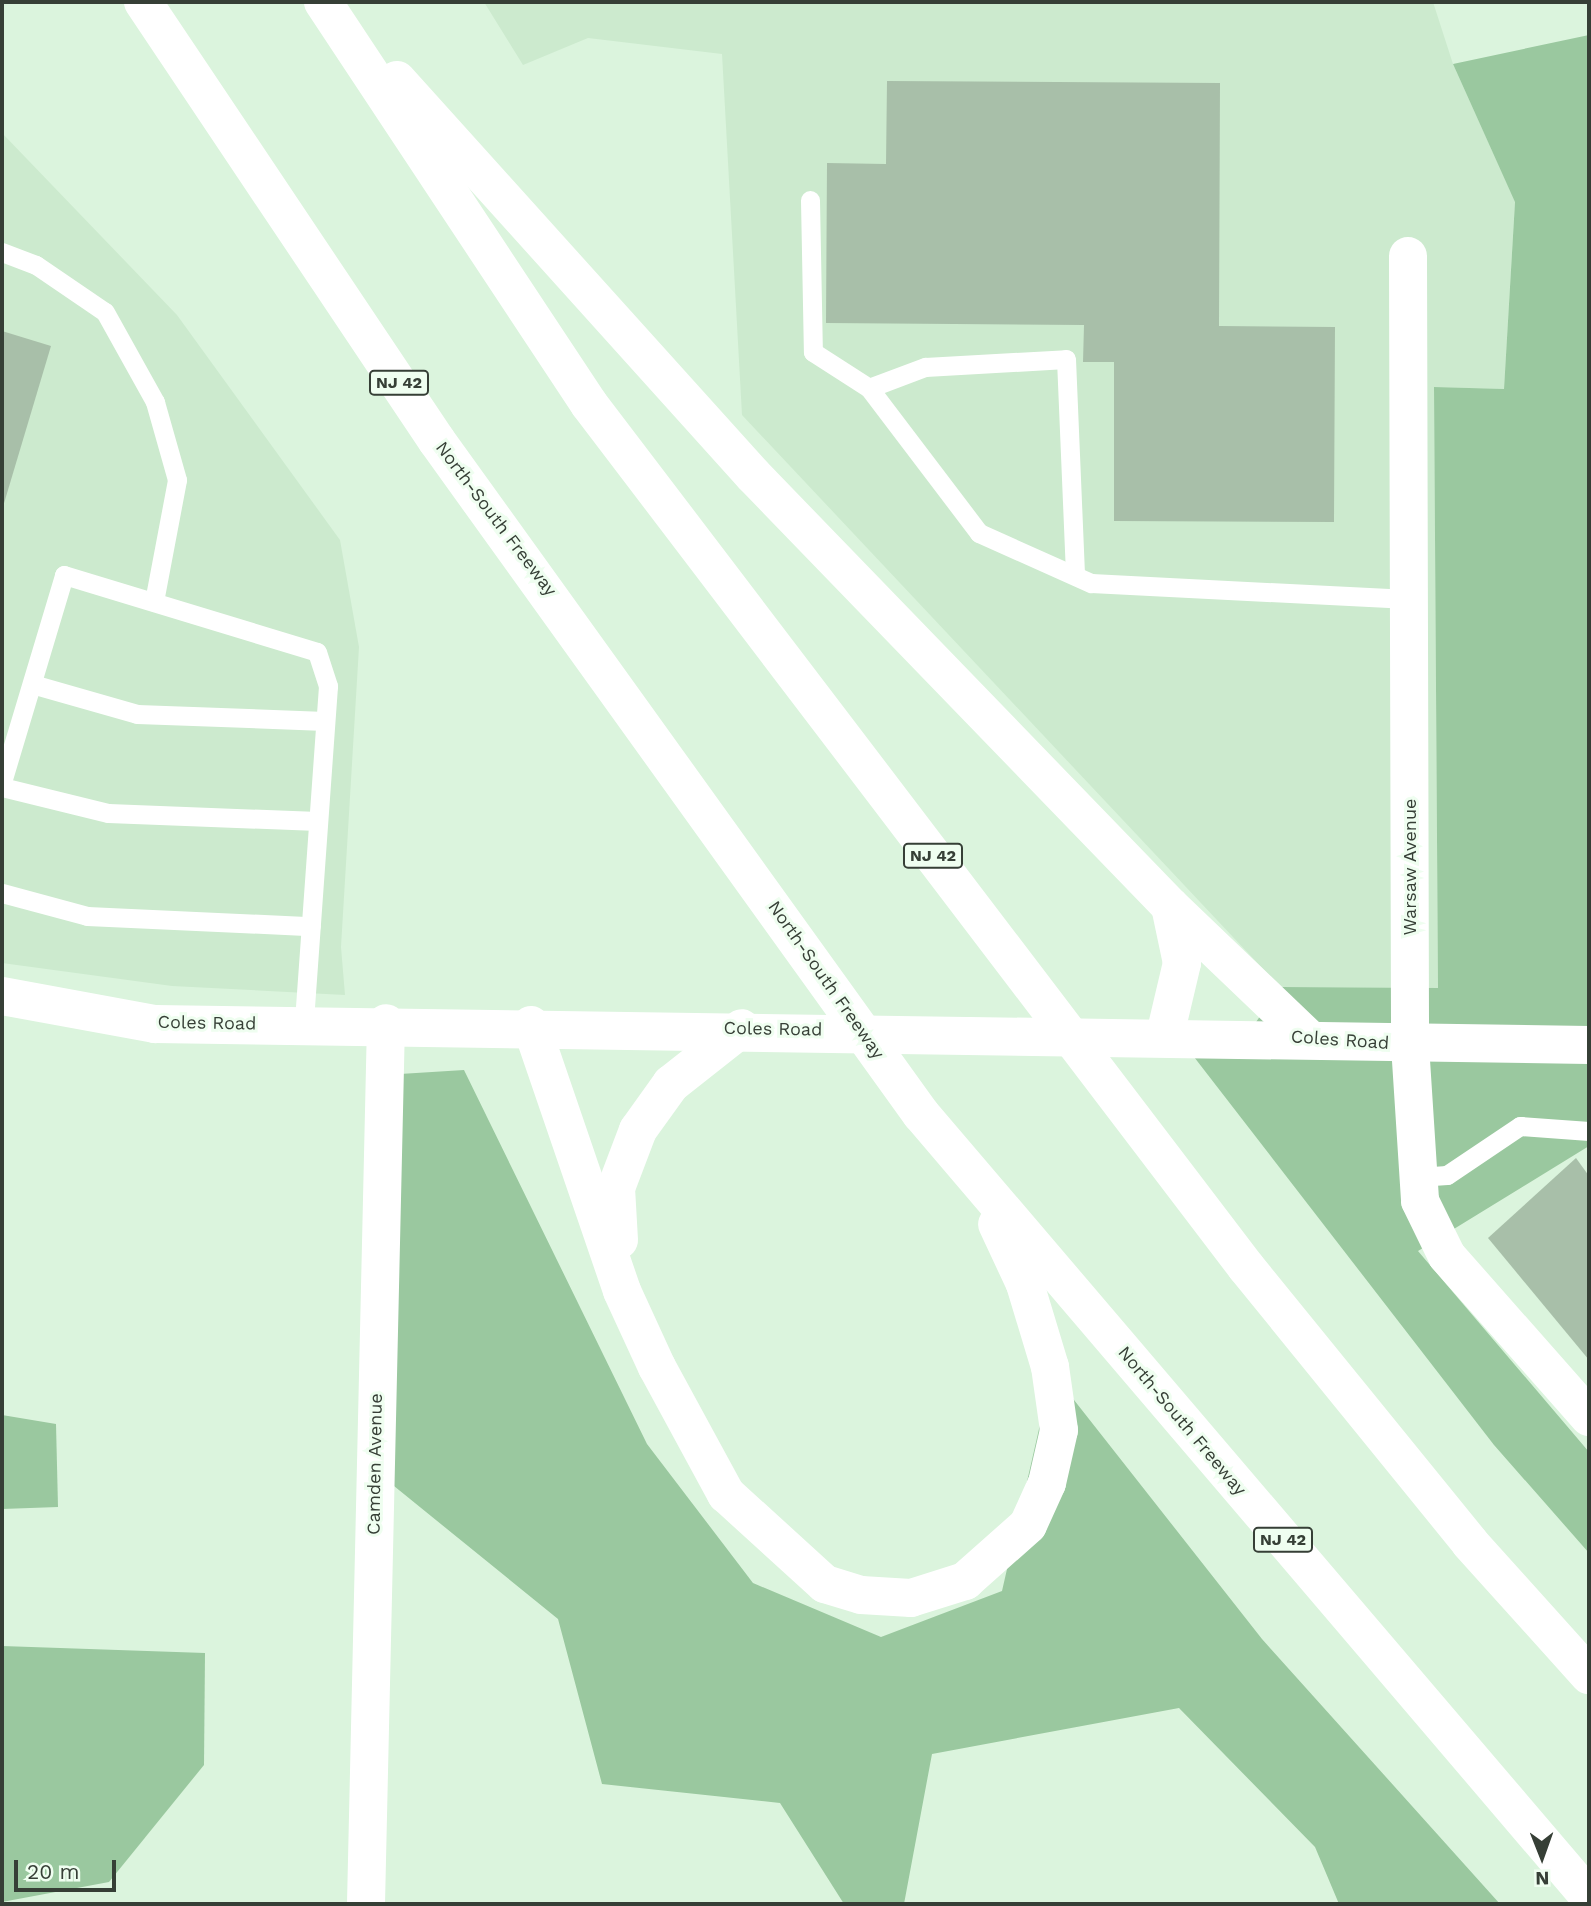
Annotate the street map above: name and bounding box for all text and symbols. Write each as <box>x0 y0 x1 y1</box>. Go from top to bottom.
road number: NJ 42 <box>368 370 430 396</box>
street label: North-South Freeway <box>431 437 561 601</box>
street label: Warsaw Avenue <box>1399 798 1421 936</box>
road number: NJ 42 <box>902 844 964 869</box>
street label: North-South Freeway <box>763 897 889 1063</box>
street label: Coles Road <box>158 1011 256 1035</box>
street label: Coles Road <box>724 1017 822 1041</box>
street label: Coles Road <box>1290 1026 1390 1054</box>
street label: North-South Freeway <box>1113 1342 1251 1500</box>
street label: Camden Avenue <box>363 1393 387 1535</box>
road number: NJ 42 <box>1252 1528 1314 1552</box>
north arrow <box>1507 1822 1577 1892</box>
scale bar <box>18 1846 119 1890</box>
text: 20 m <box>27 1859 79 1884</box>
text: N <box>1535 1867 1550 1890</box>

